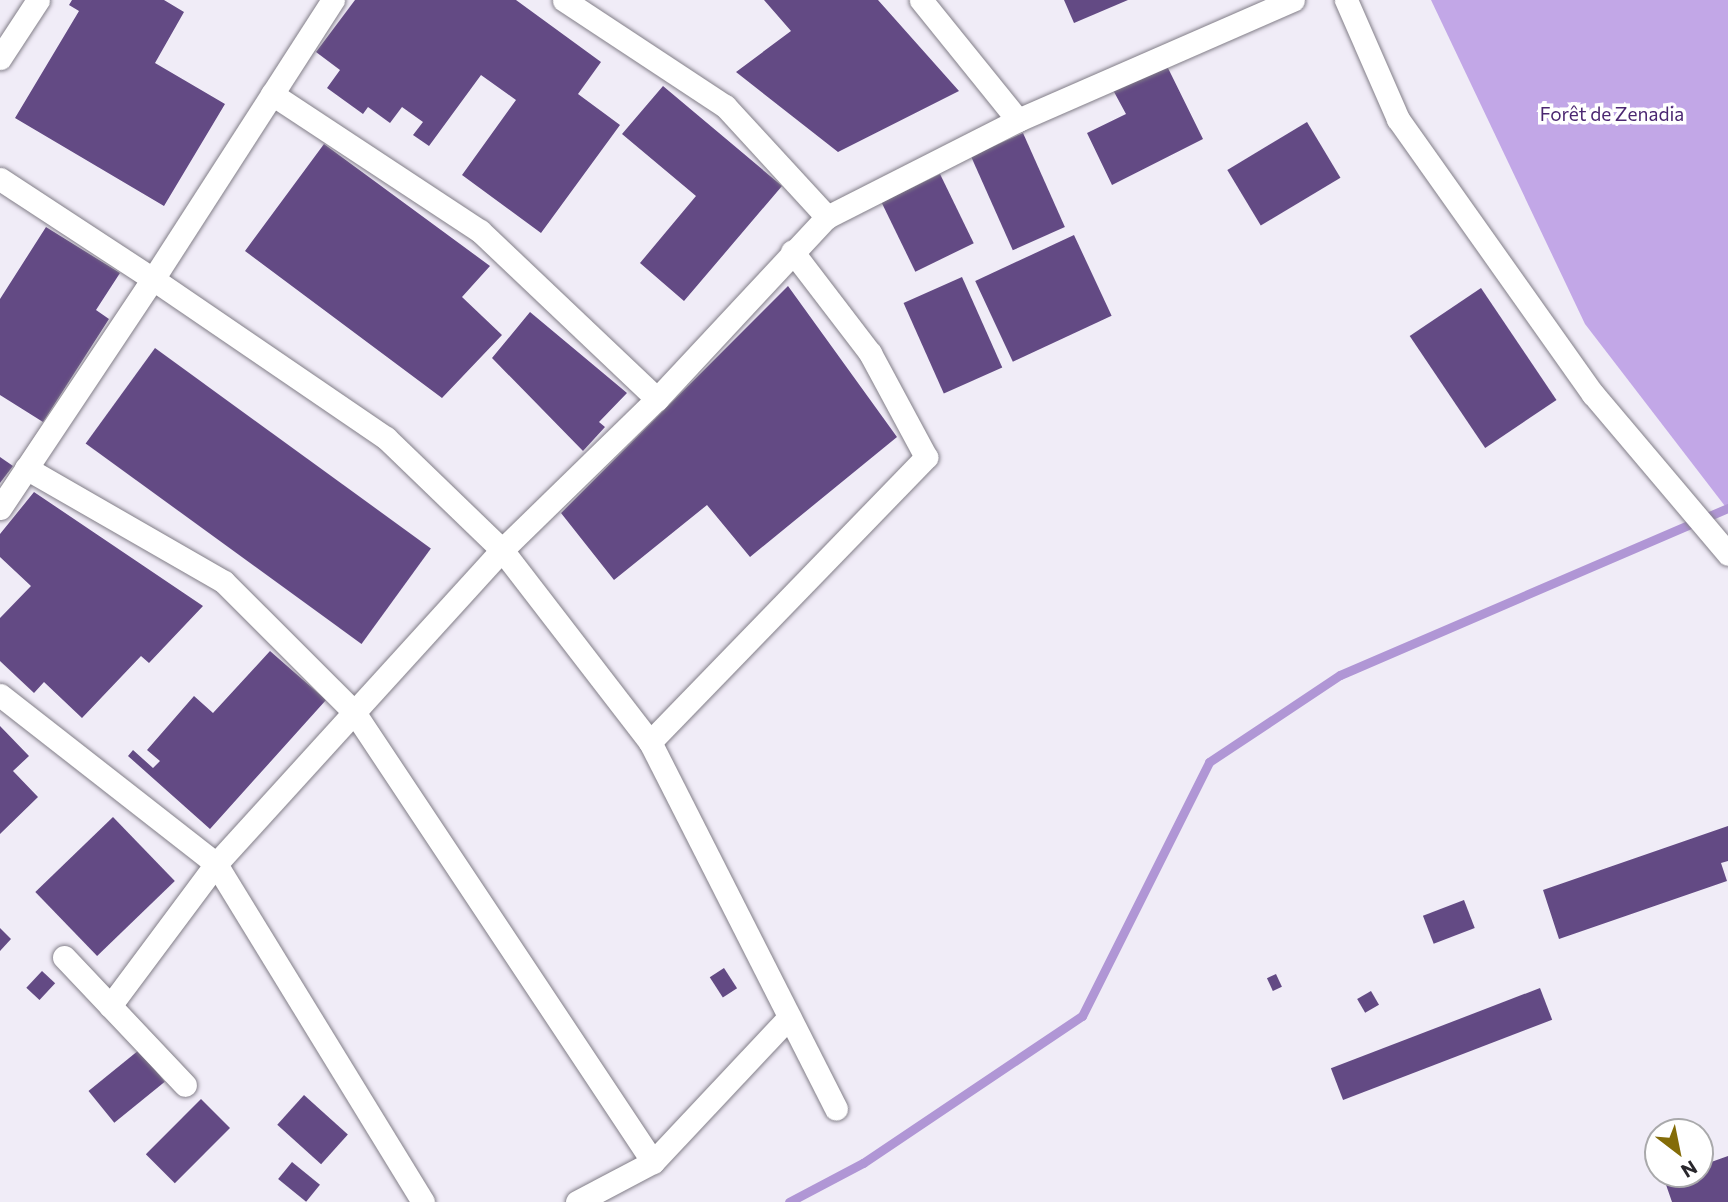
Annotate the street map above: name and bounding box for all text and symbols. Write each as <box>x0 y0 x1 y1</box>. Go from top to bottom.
park label: Forêt de Zenadia <box>1540 103 1684 125</box>
north arrow <box>1644 1118 1714 1188</box>
text: N <box>1677 1156 1701 1183</box>

